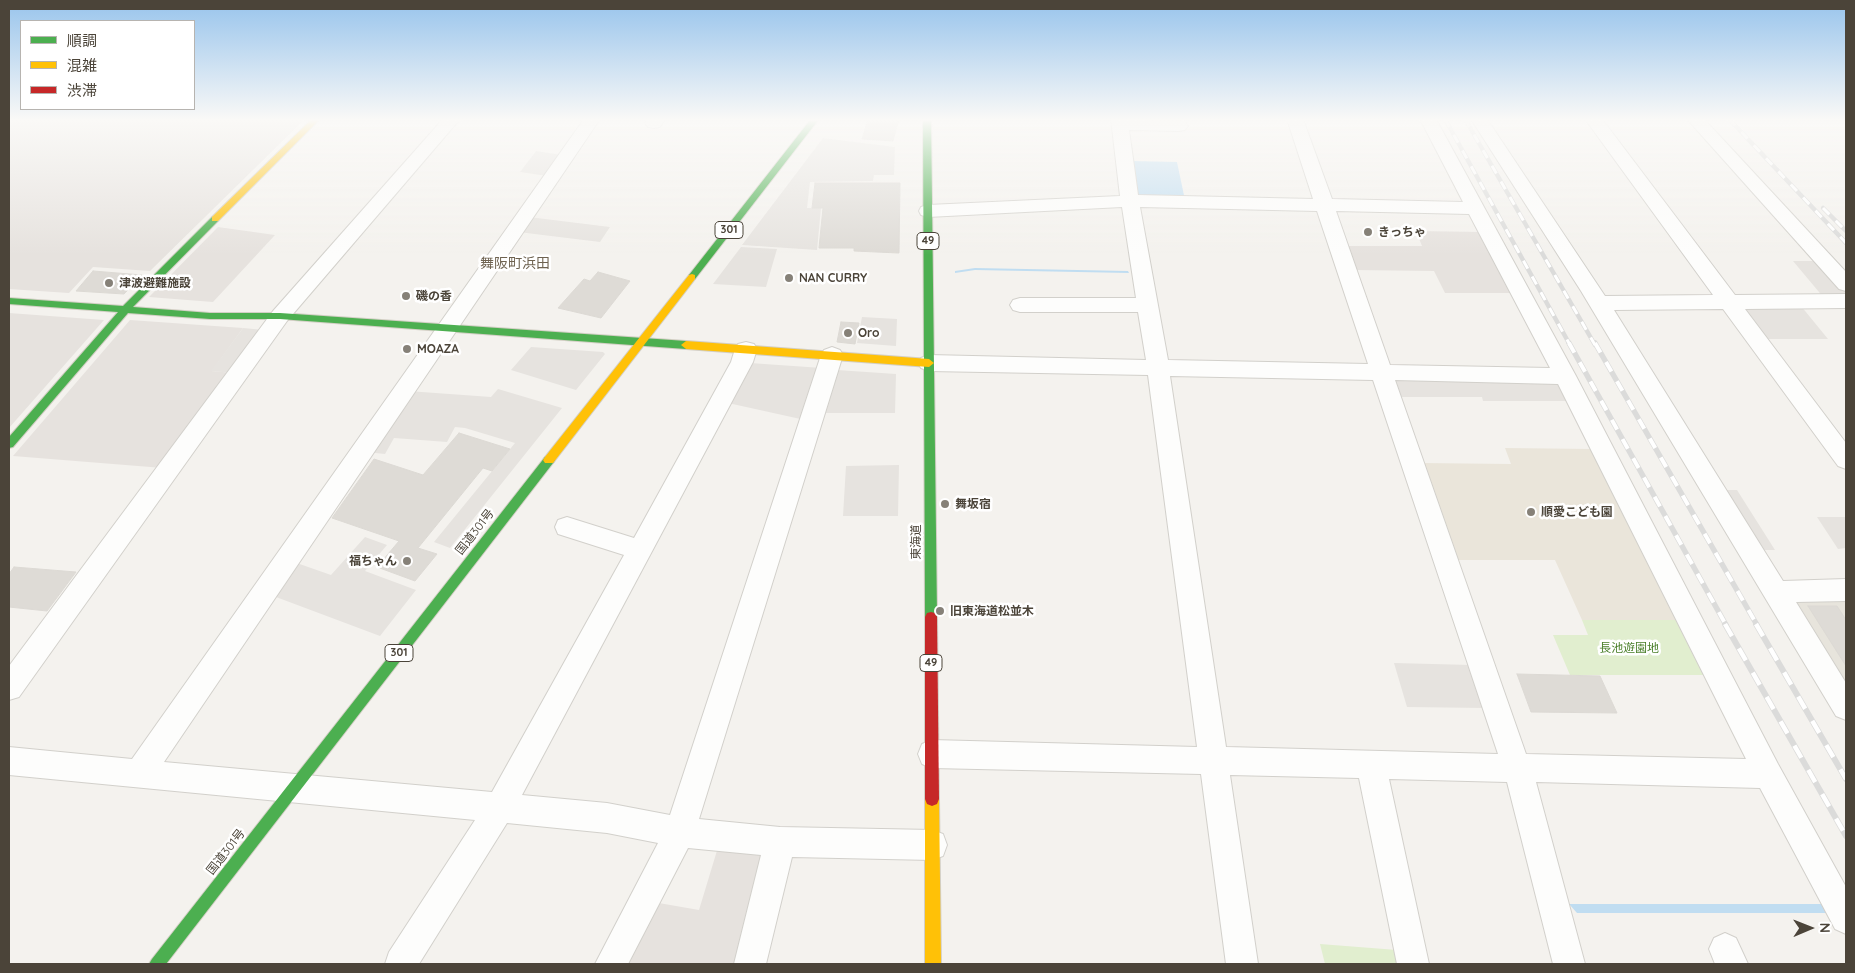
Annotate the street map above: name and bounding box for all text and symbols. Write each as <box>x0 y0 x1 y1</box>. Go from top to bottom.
legend <box>20 20 195 110</box>
text: 順調 <box>67 31 97 50</box>
text: 混雑 <box>67 56 97 75</box>
text: 渋滞 <box>67 81 97 100</box>
road number: 301 <box>715 222 743 238</box>
place label: きっちゃ <box>1378 225 1426 239</box>
marker: きっちゃ <box>1362 226 1374 238</box>
road number: 49 <box>917 232 939 250</box>
district label: 舞阪町浜田 <box>480 256 550 272</box>
place label: NAN CURRY <box>799 271 867 285</box>
marker: NAN CURRY <box>783 272 795 284</box>
place label: 津波避難施設 <box>119 276 191 290</box>
marker: 津波避難施設 <box>103 277 115 289</box>
place label: 磯の香 <box>416 289 452 303</box>
marker: 磯の香 <box>400 290 412 302</box>
place label: Oro <box>858 326 880 340</box>
marker: Oro <box>842 327 854 339</box>
place label: MOAZA <box>417 342 459 356</box>
marker: MOAZA <box>401 343 413 355</box>
place label: 舞坂宿 <box>955 497 991 511</box>
marker: 舞坂宿 <box>939 498 951 510</box>
place label: 順愛こども園 <box>1541 505 1613 519</box>
street label: 国道301号 <box>453 506 497 558</box>
marker: 順愛こども園 <box>1525 506 1537 518</box>
street label: 東海道 <box>909 524 923 560</box>
place label: 福ちゃん <box>349 554 397 568</box>
marker: 福ちゃん <box>401 555 413 567</box>
place label: 旧東海道松並木 <box>950 604 1034 618</box>
marker: 旧東海道松並木 <box>934 605 946 617</box>
park label: 長池遊園地 <box>1599 641 1659 655</box>
road number: 301 <box>385 644 413 661</box>
road number: 49 <box>920 654 942 671</box>
street label: 国道301号 <box>204 826 248 878</box>
north arrow <box>1785 903 1835 953</box>
text: N <box>1816 922 1834 933</box>

